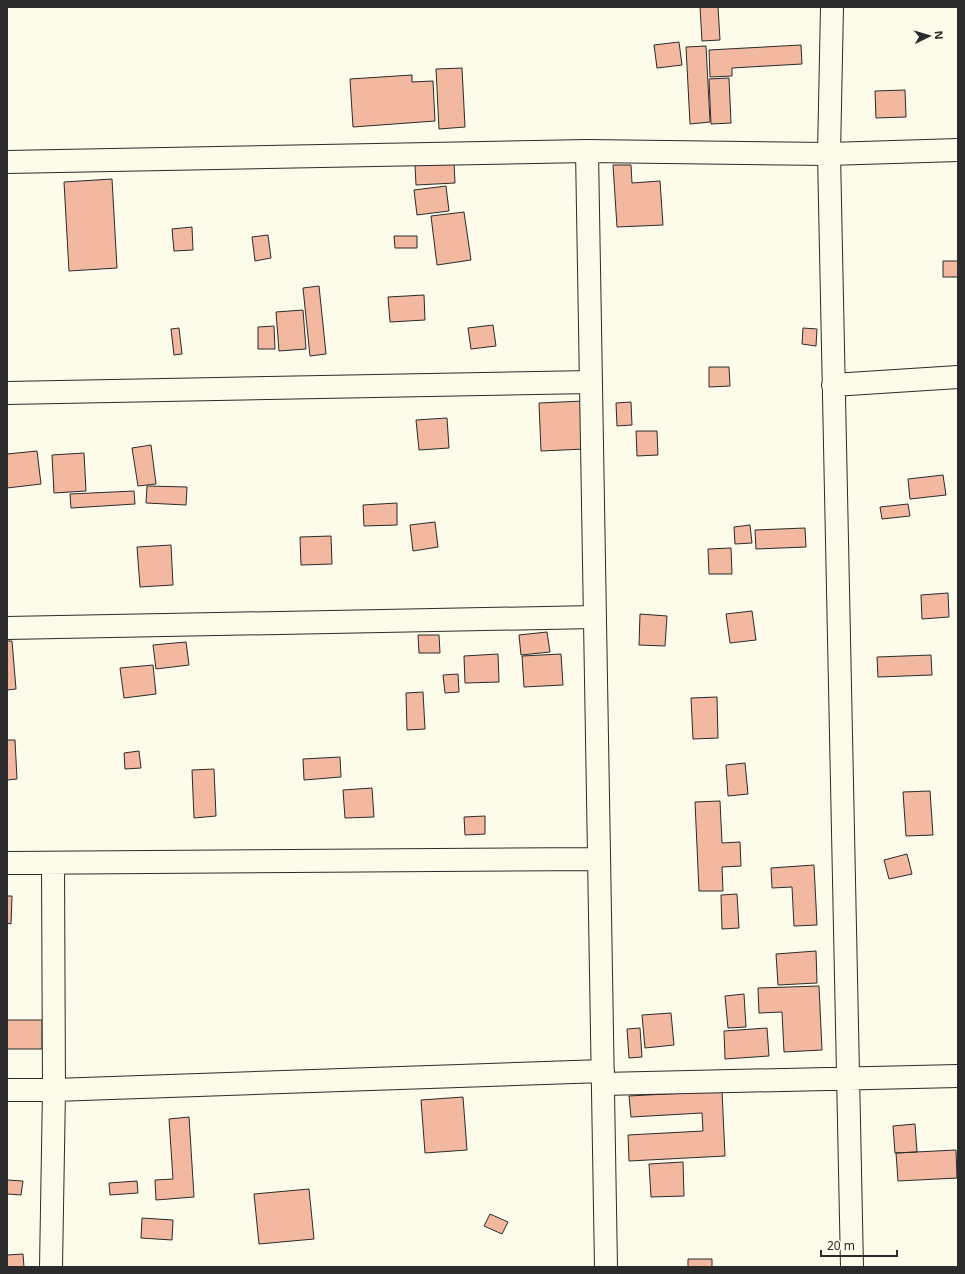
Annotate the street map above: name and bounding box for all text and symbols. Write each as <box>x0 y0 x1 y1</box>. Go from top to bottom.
north arrow <box>909 16 949 56</box>
text: N <box>932 30 947 40</box>
scale bar <box>821 1232 897 1258</box>
text: 20 m <box>827 1237 855 1254</box>

